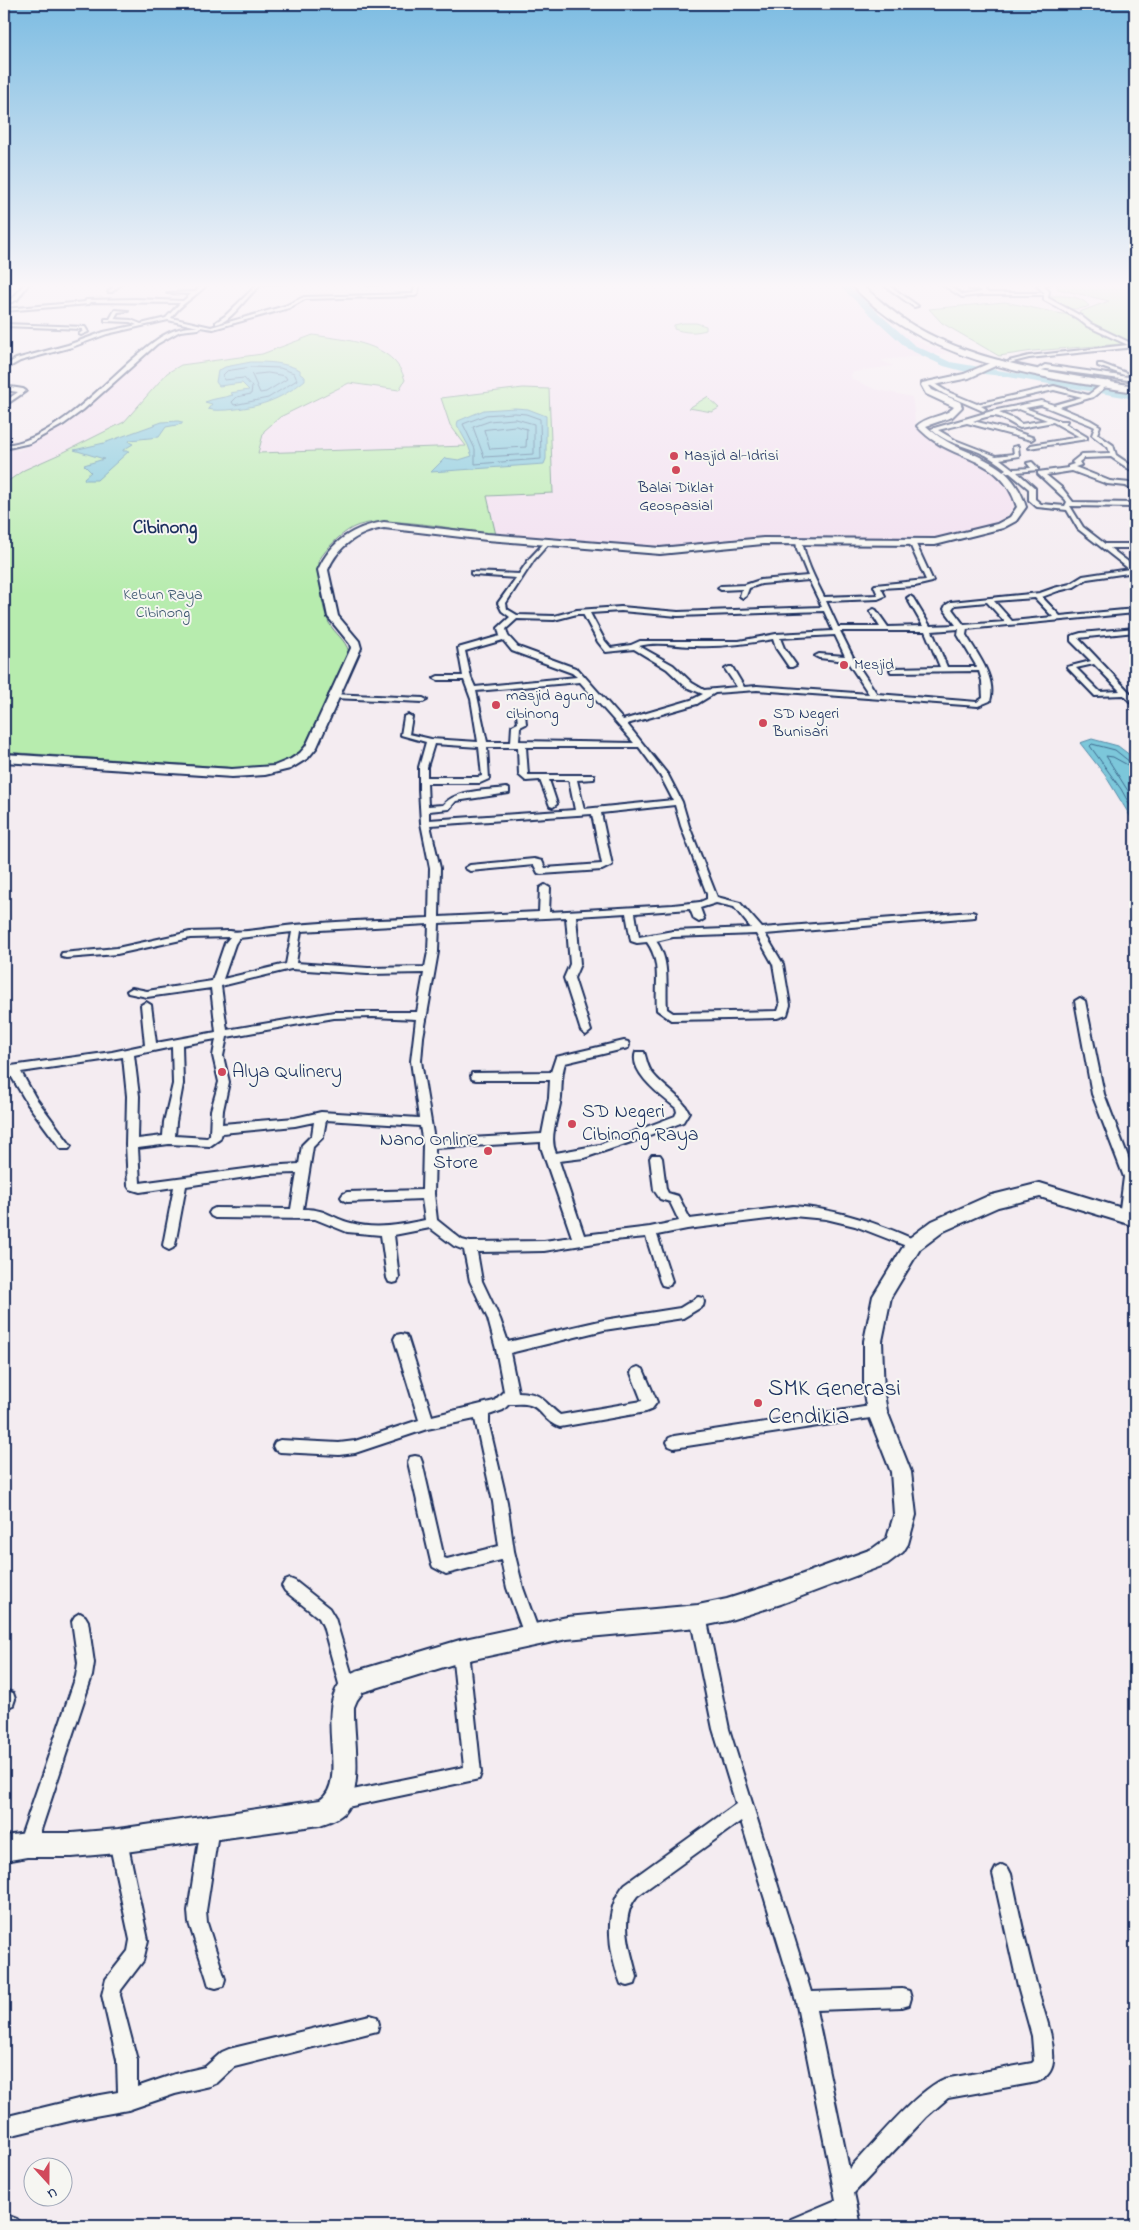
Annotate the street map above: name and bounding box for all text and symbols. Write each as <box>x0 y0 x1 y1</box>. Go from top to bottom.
place label: Masjid al-Idrisi <box>684 444 779 468</box>
marker: Masjid al-Idrisi <box>668 450 680 462</box>
marker: Balai Diklat Geospasial <box>670 464 682 476</box>
place label: Balai Diklat Geospasial <box>637 476 715 518</box>
district label: Cibinong <box>133 515 198 544</box>
park label: Kebun Raya Cibinong <box>123 583 203 625</box>
place label: Mesjid <box>854 653 894 677</box>
marker: Mesjid <box>838 659 850 671</box>
place label: masjid agung cibinong <box>506 684 594 726</box>
marker: masjid agung cibinong <box>490 699 502 711</box>
place label: SD Negeri Bunisari <box>772 702 839 744</box>
marker: SD Negeri Bunisari <box>757 717 769 729</box>
place label: Alya Qulinery <box>232 1058 342 1087</box>
marker: Alya Qulinery <box>216 1066 228 1078</box>
place label: SD Negeri Cibinong Raya <box>582 1098 699 1151</box>
marker: SD Negeri Cibinong Raya <box>566 1118 578 1130</box>
place label: Nano Online Store <box>380 1126 478 1178</box>
marker: Nano Online Store <box>482 1145 494 1157</box>
place label: SMK Generasi Cendikia <box>768 1372 901 1435</box>
marker: SMK Generasi Cendikia <box>752 1397 764 1409</box>
north arrow <box>22 2158 72 2208</box>
text: U <box>44 2181 60 2204</box>

